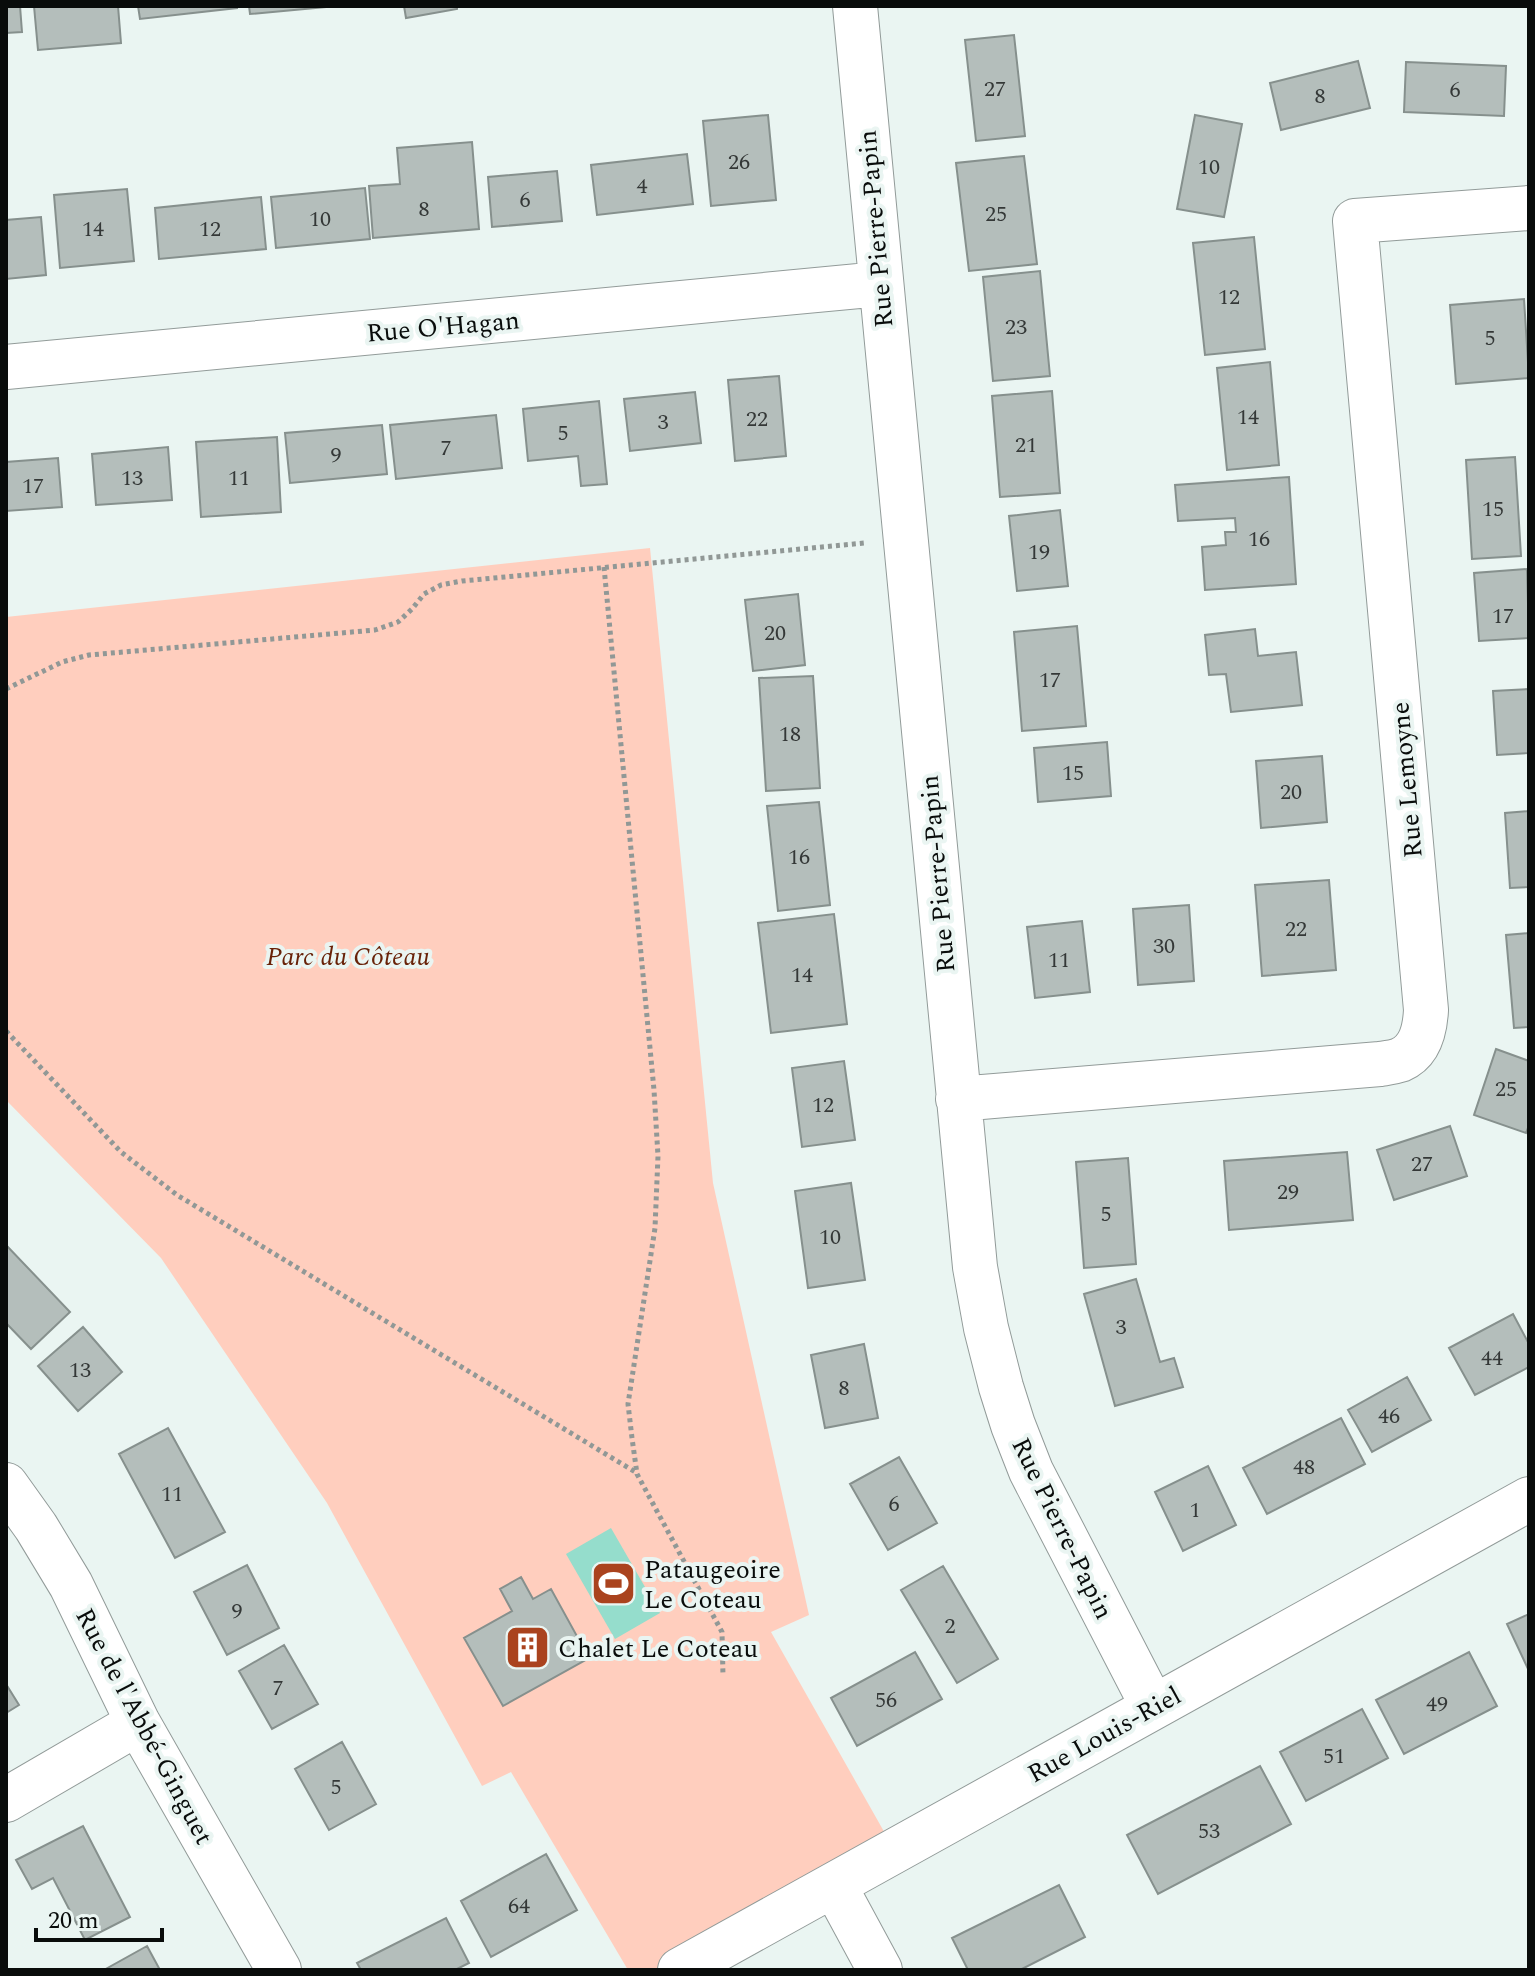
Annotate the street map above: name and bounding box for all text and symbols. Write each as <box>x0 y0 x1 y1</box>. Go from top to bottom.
house number: 27 <box>984 73 1006 106</box>
house number: 6 <box>1449 74 1461 107</box>
house number: 8 <box>1314 80 1326 113</box>
street label: Rue Pierre-Papin <box>847 128 905 329</box>
house number: 26 <box>728 146 750 179</box>
house number: 10 <box>1198 151 1220 184</box>
house number: 4 <box>636 170 648 203</box>
house number: 6 <box>519 184 531 217</box>
house number: 8 <box>418 193 430 226</box>
house number: 25 <box>985 198 1007 231</box>
house number: 10 <box>309 203 331 236</box>
house number: 14 <box>82 213 104 246</box>
house number: 12 <box>199 213 221 246</box>
house number: 12 <box>1218 281 1240 314</box>
street label: Rue O'Hagan <box>365 300 521 354</box>
house number: 23 <box>1005 311 1027 344</box>
house number: 5 <box>1484 322 1496 355</box>
house number: 14 <box>1237 401 1259 434</box>
house number: 22 <box>746 403 768 436</box>
house number: 3 <box>657 406 669 439</box>
house number: 5 <box>557 417 569 450</box>
house number: 21 <box>1015 429 1037 462</box>
house number: 7 <box>440 432 452 465</box>
house number: 9 <box>330 439 342 472</box>
house number: 13 <box>121 462 143 495</box>
house number: 11 <box>228 462 250 495</box>
house number: 17 <box>22 470 44 503</box>
house number: 15 <box>1482 493 1504 526</box>
house number: 16 <box>1248 523 1270 556</box>
house number: 19 <box>1028 536 1050 569</box>
house number: 17 <box>1492 600 1514 633</box>
house number: 20 <box>764 617 786 650</box>
house number: 17 <box>1039 664 1061 697</box>
street label: Rue Lemoyne <box>1380 700 1434 860</box>
house number: 18 <box>779 718 801 751</box>
house number: 15 <box>1062 757 1084 790</box>
street label: Rue Pierre-Papin <box>909 773 967 974</box>
house number: 20 <box>1280 776 1302 809</box>
house number: 16 <box>788 841 810 874</box>
house number: 22 <box>1285 913 1307 946</box>
house number: 30 <box>1153 930 1175 963</box>
park label: Parc du Côteau <box>266 937 430 977</box>
house number: 11 <box>1048 944 1070 977</box>
house number: 14 <box>791 959 813 992</box>
house number: 25 <box>1495 1073 1517 1106</box>
house number: 12 <box>812 1089 834 1122</box>
house number: 27 <box>1411 1148 1433 1181</box>
house number: 29 <box>1277 1176 1299 1209</box>
house number: 5 <box>1100 1198 1112 1231</box>
house number: 10 <box>819 1221 841 1254</box>
house number: 3 <box>1115 1311 1127 1344</box>
house number: 44 <box>1481 1342 1503 1375</box>
house number: 13 <box>69 1354 91 1387</box>
house number: 8 <box>838 1372 850 1405</box>
house number: 46 <box>1378 1400 1400 1433</box>
street label: Rue Pierre-Papin <box>1001 1431 1124 1626</box>
house number: 48 <box>1293 1451 1315 1484</box>
house number: 11 <box>161 1478 183 1511</box>
house number: 6 <box>888 1488 900 1521</box>
house number: 1 <box>1189 1494 1201 1527</box>
place label: Pataugeoire Le Coteau <box>644 1550 781 1620</box>
sports icon: Pataugeoire Le Coteau <box>589 1560 637 1608</box>
house number: 9 <box>231 1595 243 1628</box>
street label: Rue de l'Abbé-Ginguet <box>65 1601 224 1852</box>
house number: 2 <box>944 1610 956 1643</box>
building icon: Chalet Le Coteau <box>503 1624 551 1672</box>
place label: Chalet Le Coteau <box>558 1629 758 1669</box>
house number: 7 <box>272 1672 284 1705</box>
street label: Rue Louis-Riel <box>1020 1676 1189 1794</box>
house number: 56 <box>875 1684 897 1717</box>
house number: 49 <box>1426 1688 1448 1721</box>
house number: 51 <box>1323 1740 1345 1773</box>
house number: 5 <box>330 1771 342 1804</box>
house number: 53 <box>1198 1815 1220 1848</box>
house number: 64 <box>508 1890 530 1923</box>
scale bar <box>36 1892 162 1942</box>
text: 20 m <box>48 1903 99 1939</box>

